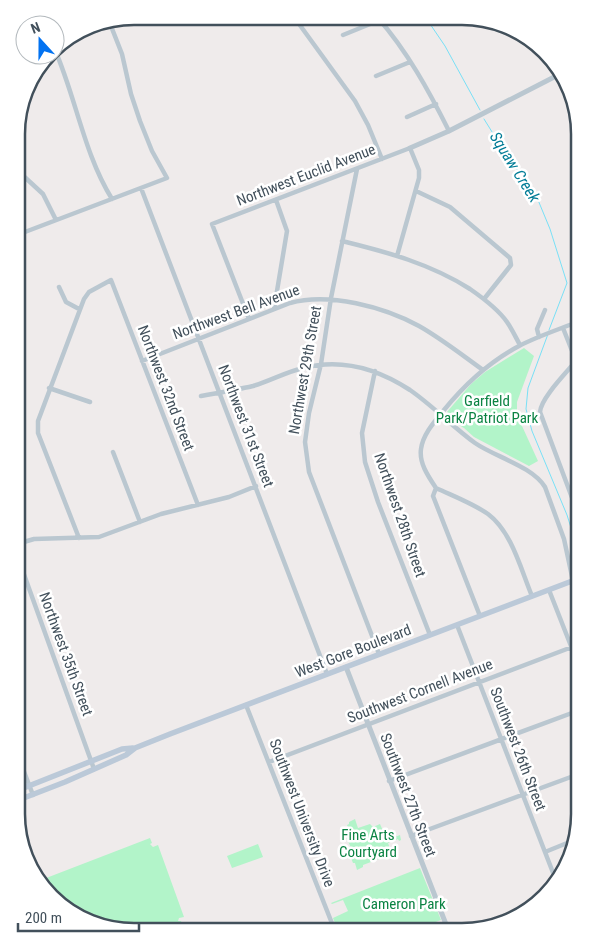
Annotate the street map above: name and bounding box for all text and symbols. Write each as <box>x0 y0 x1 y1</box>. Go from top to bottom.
north arrow <box>15 15 65 65</box>
text: N <box>28 19 42 37</box>
water label: Squaw Creek <box>486 128 545 207</box>
street label: Northwest Euclid Avenue <box>234 140 378 210</box>
street label: Northwest Bell Avenue <box>170 281 302 343</box>
street label: Northwest 29th Street <box>285 304 325 436</box>
street label: Northwest 32nd Street <box>134 323 198 453</box>
street label: Northwest 31st Street <box>214 362 278 490</box>
park label: Garfield Park/Patriot Park <box>436 392 538 427</box>
street label: Northwest 28th Street <box>370 451 430 579</box>
street label: Northwest 35th Street <box>35 590 97 718</box>
street label: West Gore Boulevard <box>292 621 414 681</box>
street label: Southwest Cornell Avenue <box>345 655 495 727</box>
street label: Southwest 26th Street <box>486 685 550 813</box>
street label: Southwest 27th Street <box>376 731 440 859</box>
street label: Southwest University Drive <box>265 736 339 890</box>
park label: Fine Arts Courtyard <box>339 826 397 861</box>
park label: Cameron Park <box>362 895 446 913</box>
scale bar <box>18 900 139 932</box>
text: 200 m <box>25 909 62 927</box>

